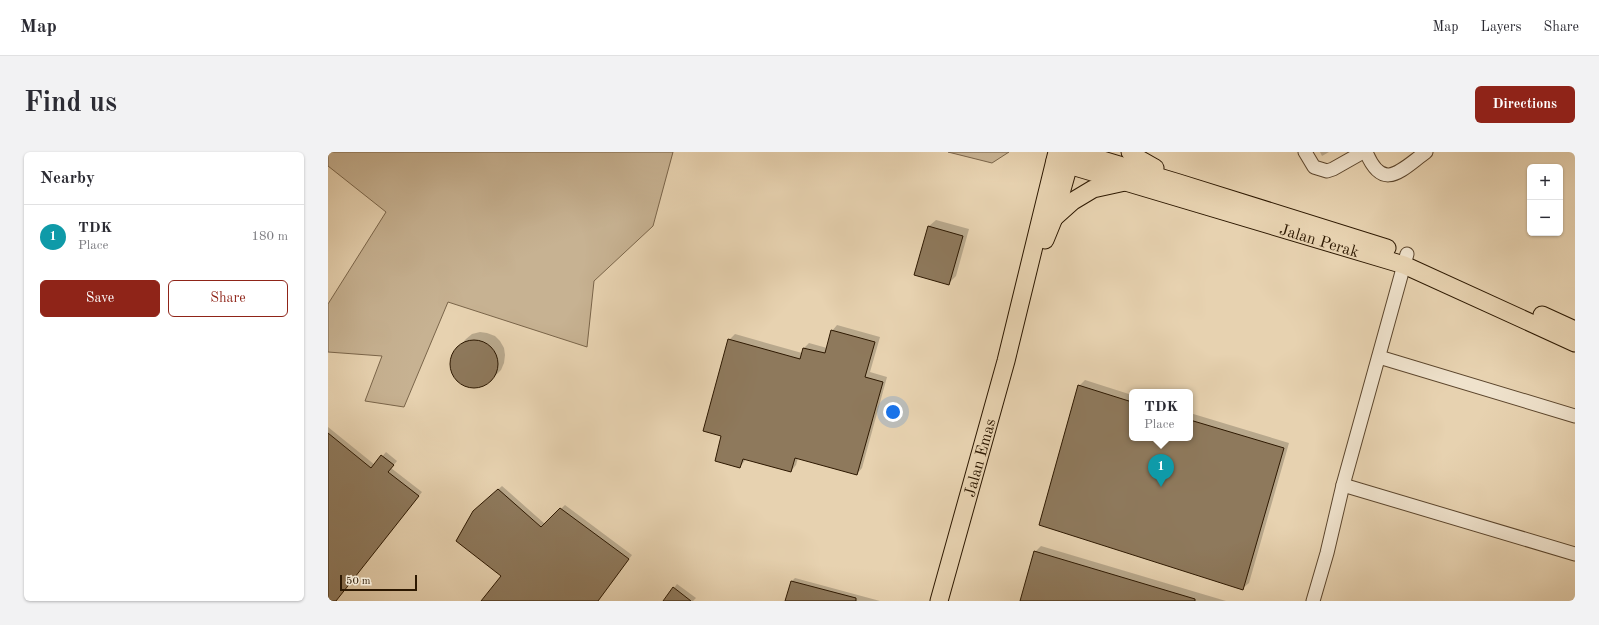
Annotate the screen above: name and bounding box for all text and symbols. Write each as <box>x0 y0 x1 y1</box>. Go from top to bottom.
text: Map <box>20 18 57 37</box>
text: Map <box>1433 20 1459 34</box>
text: Layers <box>1481 20 1522 34</box>
text: Share <box>1544 20 1579 34</box>
button: Directions <box>1475 86 1575 123</box>
text: Find us <box>24 90 117 118</box>
map controls <box>1527 164 1563 236</box>
button: + <box>1527 164 1563 200</box>
text: Nearby <box>40 170 95 187</box>
button: − <box>1527 200 1563 236</box>
text: TDK <box>78 221 112 236</box>
street label: Jalan Perak <box>1277 222 1361 261</box>
text: 1 <box>49 230 57 243</box>
text: 180 m <box>251 230 288 243</box>
text: Place <box>78 239 108 252</box>
button: Save <box>40 280 160 317</box>
button: Share <box>168 280 288 317</box>
popup <box>1129 389 1193 441</box>
text: TDK <box>1144 400 1178 415</box>
your location <box>883 402 903 422</box>
street label: Jalan Emas <box>962 417 1000 499</box>
text: Place <box>1144 418 1174 431</box>
pin: 1 <box>1148 454 1174 487</box>
scale bar <box>340 573 417 592</box>
text: 50 m <box>346 576 371 587</box>

